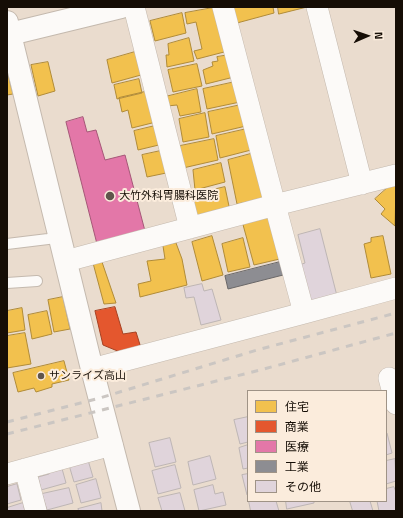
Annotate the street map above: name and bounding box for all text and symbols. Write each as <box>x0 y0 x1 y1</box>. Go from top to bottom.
north arrow <box>347 16 387 56</box>
text: N <box>371 31 387 40</box>
place label: 大竹外科胃腸科医院 <box>119 189 218 203</box>
marker: 大竹外科胃腸科医院 <box>104 190 116 202</box>
place label: サンライズ高山 <box>49 369 126 383</box>
marker: サンライズ高山 <box>36 371 46 381</box>
legend <box>247 390 387 502</box>
text: 住宅 <box>285 397 309 416</box>
text: 商業 <box>285 417 309 436</box>
text: 医療 <box>285 437 309 456</box>
text: 工業 <box>285 457 309 476</box>
text: その他 <box>285 477 321 496</box>

